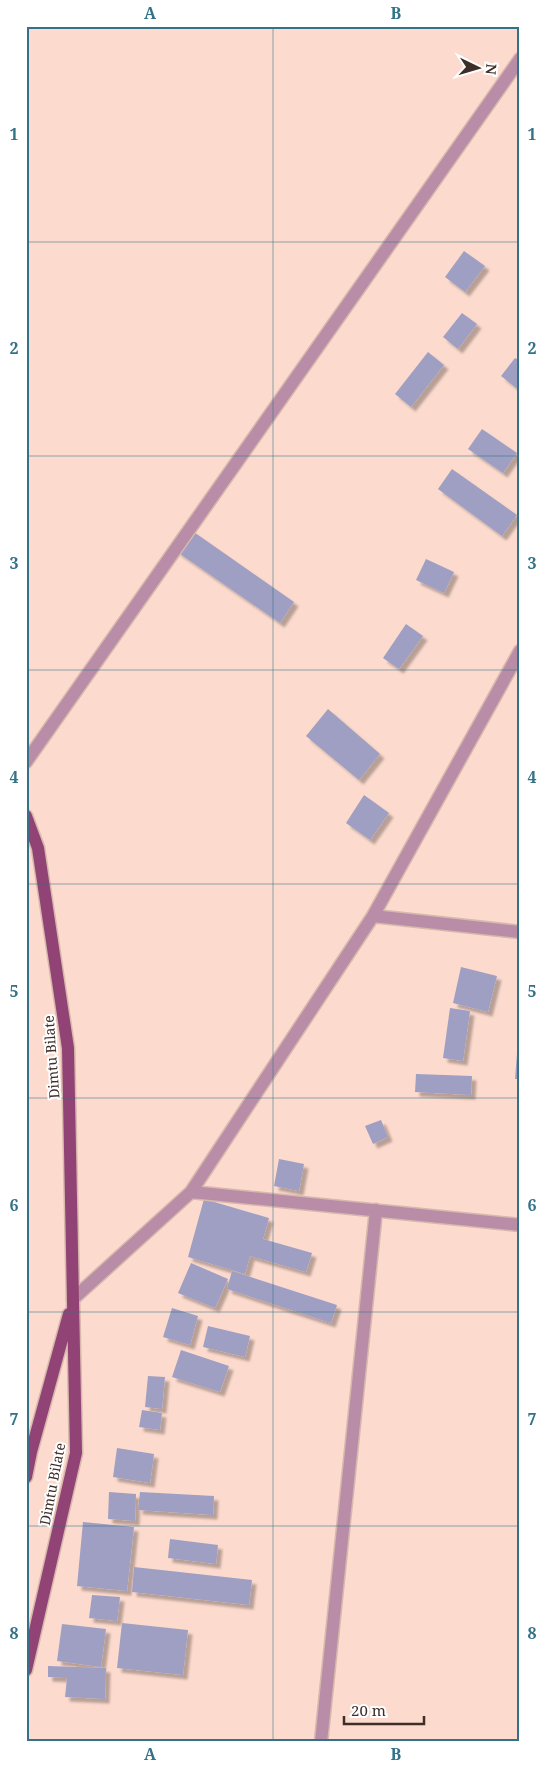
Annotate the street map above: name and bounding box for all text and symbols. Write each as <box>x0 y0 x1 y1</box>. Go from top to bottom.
text: A <box>144 2 157 24</box>
text: B <box>391 2 402 24</box>
north arrow <box>454 42 504 92</box>
text: N <box>482 63 501 76</box>
text: 1 <box>9 123 19 145</box>
text: 1 <box>527 123 537 145</box>
text: 2 <box>9 337 19 359</box>
text: 2 <box>527 337 537 359</box>
text: 3 <box>9 552 19 574</box>
text: 3 <box>527 552 537 574</box>
text: 4 <box>9 766 19 788</box>
text: 4 <box>527 766 537 788</box>
text: 5 <box>9 980 19 1002</box>
text: 5 <box>527 980 537 1002</box>
street label: Dimtu Bilate <box>39 1015 63 1099</box>
text: 6 <box>9 1194 19 1216</box>
text: 6 <box>527 1194 537 1216</box>
text: 7 <box>9 1408 19 1430</box>
text: 7 <box>527 1408 537 1430</box>
street label: Dimtu Bilate <box>35 1441 69 1527</box>
text: 8 <box>9 1622 19 1644</box>
text: 8 <box>527 1622 537 1644</box>
scale bar <box>344 1693 424 1725</box>
text: 20 m <box>351 1700 386 1720</box>
text: A <box>144 1743 157 1765</box>
text: B <box>391 1743 402 1765</box>

